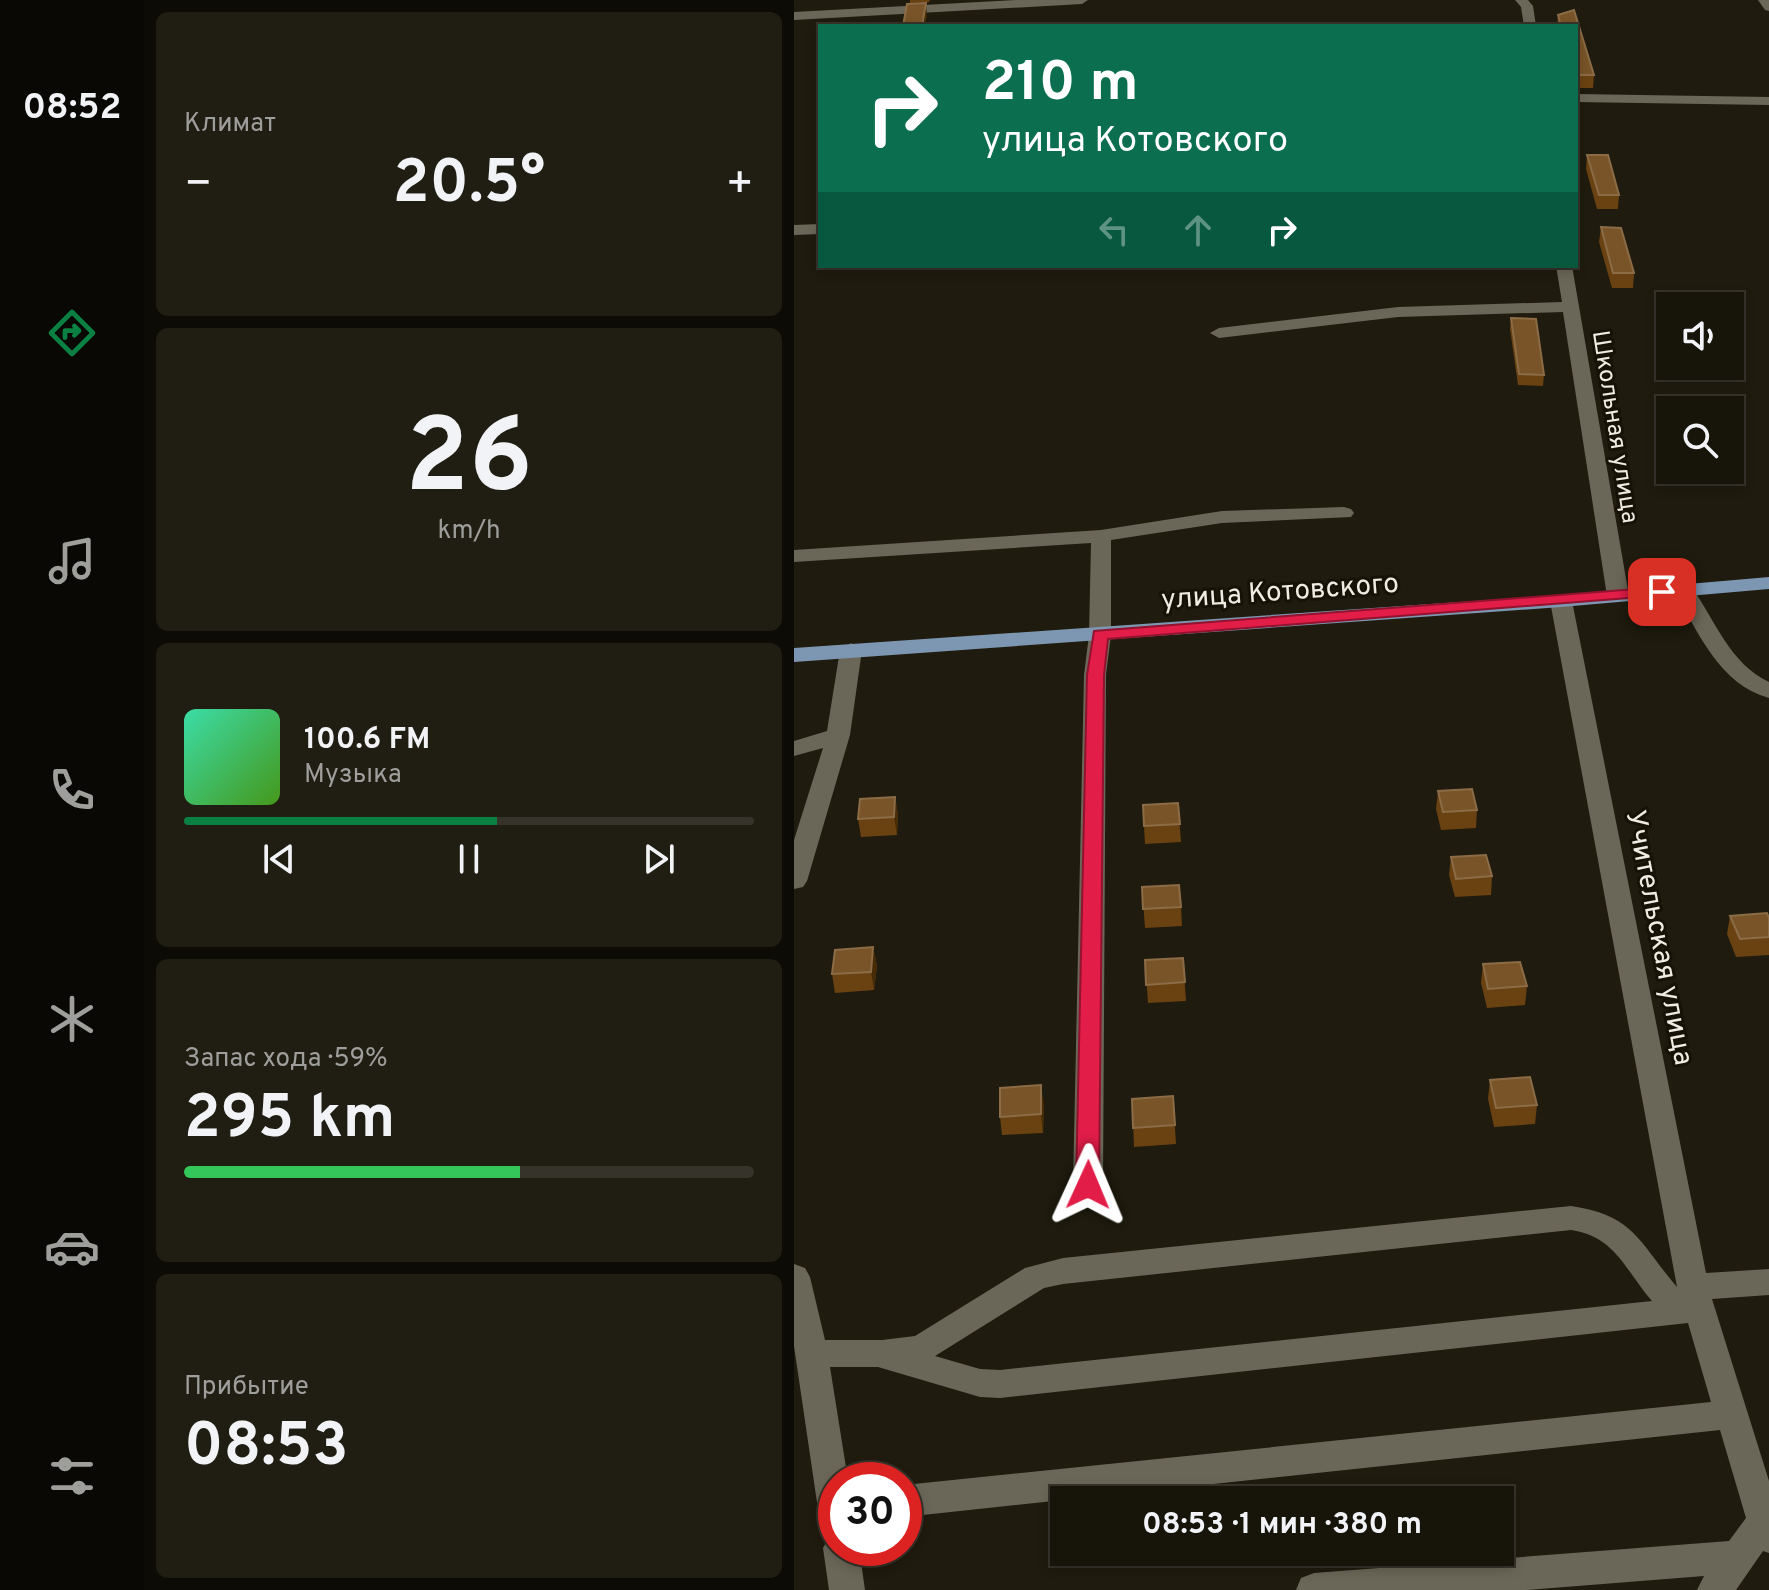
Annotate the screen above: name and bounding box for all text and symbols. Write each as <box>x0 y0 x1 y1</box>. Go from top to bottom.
text: 210 m <box>982 50 1139 120</box>
icon: right <box>850 56 954 160</box>
text: 08:52 <box>22 86 122 132</box>
text: Климат <box>184 108 276 141</box>
text: улица Котовского <box>982 119 1288 165</box>
text: 20.5° <box>393 148 545 224</box>
text: − <box>184 158 212 214</box>
text: + <box>726 158 754 214</box>
icon: left <box>1092 208 1136 252</box>
icon: ahead <box>1176 208 1220 252</box>
icon: right <box>1260 208 1304 252</box>
map controls <box>1656 292 1744 484</box>
button: sound <box>1656 292 1744 380</box>
icon: directions <box>44 305 100 361</box>
street label: Школьная улица <box>1584 328 1644 526</box>
button: search <box>1656 396 1744 484</box>
text: 26 <box>405 397 533 529</box>
text: km/h <box>437 515 501 548</box>
icon: music <box>44 533 100 589</box>
pin <box>1628 558 1696 626</box>
street label: улица Котовского <box>1160 567 1400 619</box>
icon: arrive <box>1640 570 1684 614</box>
text: 100.6 FM <box>304 722 430 759</box>
text: Музыка <box>304 759 402 792</box>
icon: phone <box>44 762 100 818</box>
street label: Учительская улица <box>1616 807 1700 1069</box>
icon: previous <box>257 837 301 881</box>
icon: pause <box>447 837 491 881</box>
icon: next <box>637 837 681 881</box>
icon: climate <box>44 991 100 1047</box>
text: Запас хода · 59% <box>184 1043 388 1076</box>
text: 295 km <box>184 1083 395 1159</box>
position arrow <box>1046 1143 1130 1227</box>
icon: car <box>44 1219 100 1275</box>
text: Прибытие <box>184 1371 309 1404</box>
text: 08:53 <box>184 1411 348 1487</box>
icon: filters <box>44 1448 100 1504</box>
speed limit sign: 30 <box>818 1462 922 1566</box>
text: 08:53 · 1 мин · 380 m <box>1142 1507 1422 1544</box>

